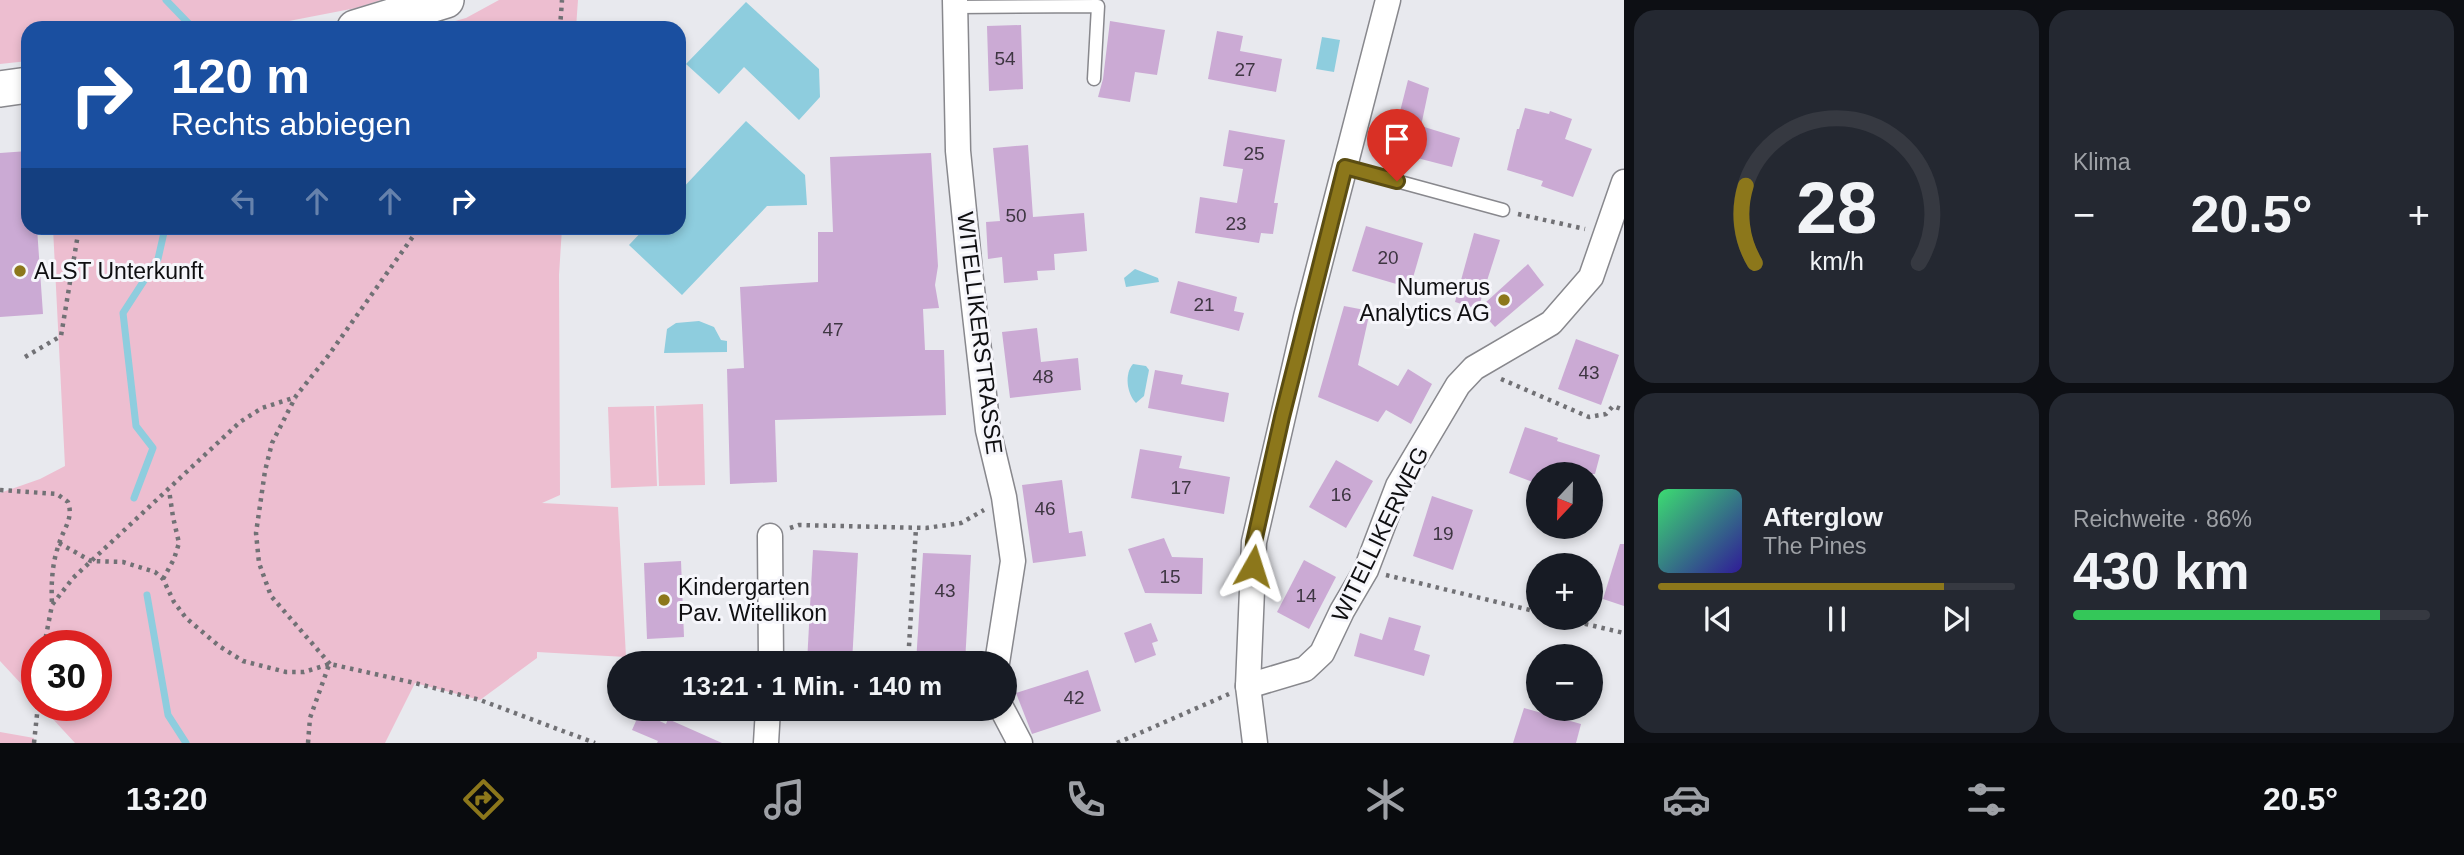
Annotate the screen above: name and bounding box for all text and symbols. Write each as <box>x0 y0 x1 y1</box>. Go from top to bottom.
house number: 54 <box>994 48 1016 69</box>
icon: right <box>56 49 147 140</box>
text: 120 m <box>171 49 310 103</box>
house number: 27 <box>1234 59 1256 80</box>
text: Rechts abbiegen <box>171 106 411 142</box>
pin <box>1367 109 1427 181</box>
icon: arrive <box>1378 120 1416 158</box>
house number: 25 <box>1243 143 1265 164</box>
text: Klima <box>2073 149 2131 175</box>
text: 28 <box>1796 167 1877 248</box>
icon: left <box>225 182 263 220</box>
icon: ahead <box>298 182 336 220</box>
icon: ahead <box>371 182 409 220</box>
icon: right <box>444 182 482 220</box>
text: 20.5° <box>2190 185 2313 243</box>
text: − <box>2073 194 2095 236</box>
text: + <box>2408 194 2430 236</box>
house number: 50 <box>1005 205 1027 226</box>
street label: WITELLIKERSTRASSE <box>952 210 1008 456</box>
house number: 23 <box>1225 213 1247 234</box>
text: km/h <box>1809 246 1864 274</box>
house number: 20 <box>1377 247 1399 268</box>
place label: ALST Unterkunft <box>34 258 204 284</box>
marker: ALST Unterkunft <box>12 263 28 279</box>
place label: Numerus Analytics AG <box>1360 274 1490 326</box>
marker: Numerus Analytics AG <box>1496 292 1512 308</box>
house number: 21 <box>1193 294 1215 315</box>
house number: 47 <box>822 319 844 340</box>
house number: 43 <box>1578 362 1600 383</box>
house number: 48 <box>1032 366 1054 387</box>
street label: WITELLIKERWEG <box>1326 442 1434 626</box>
north arrow <box>1526 462 1603 539</box>
map controls <box>1526 462 1603 721</box>
house number: 17 <box>1170 477 1192 498</box>
house number: 16 <box>1330 484 1352 505</box>
house number: 46 <box>1034 498 1056 519</box>
text: Afterglow <box>1763 502 1883 532</box>
text: Reichweite · 86% <box>2073 506 2252 532</box>
house number: 19 <box>1432 523 1454 544</box>
position arrow <box>1216 529 1290 603</box>
text: The Pines <box>1763 533 1867 559</box>
text: 430 km <box>2073 542 2249 600</box>
button: + <box>1526 553 1603 630</box>
house number: 15 <box>1159 566 1181 587</box>
place label: Kindergarten Pav. Witellikon <box>678 574 827 626</box>
house number: 43 <box>934 580 956 601</box>
house number: 14 <box>1295 585 1317 606</box>
marker: Kindergarten Pav. Witellikon <box>656 592 672 608</box>
icon: previous <box>1699 600 1737 638</box>
icon: pause <box>1818 600 1856 638</box>
icon: next <box>1937 600 1975 638</box>
speed limit sign: 30 <box>21 630 112 721</box>
button: − <box>1526 644 1603 721</box>
text: 13:21 · 1 Min. · 140 m <box>682 671 942 701</box>
house number: 42 <box>1063 687 1085 708</box>
icon: directions <box>459 775 508 824</box>
icon: music <box>760 775 809 824</box>
icon: phone <box>1061 775 1110 824</box>
icon: climate <box>1361 775 1410 824</box>
icon: car <box>1662 775 1711 824</box>
icon: filters <box>1962 775 2011 824</box>
text: 13:20 <box>126 781 208 817</box>
text: 20.5° <box>2263 781 2338 817</box>

